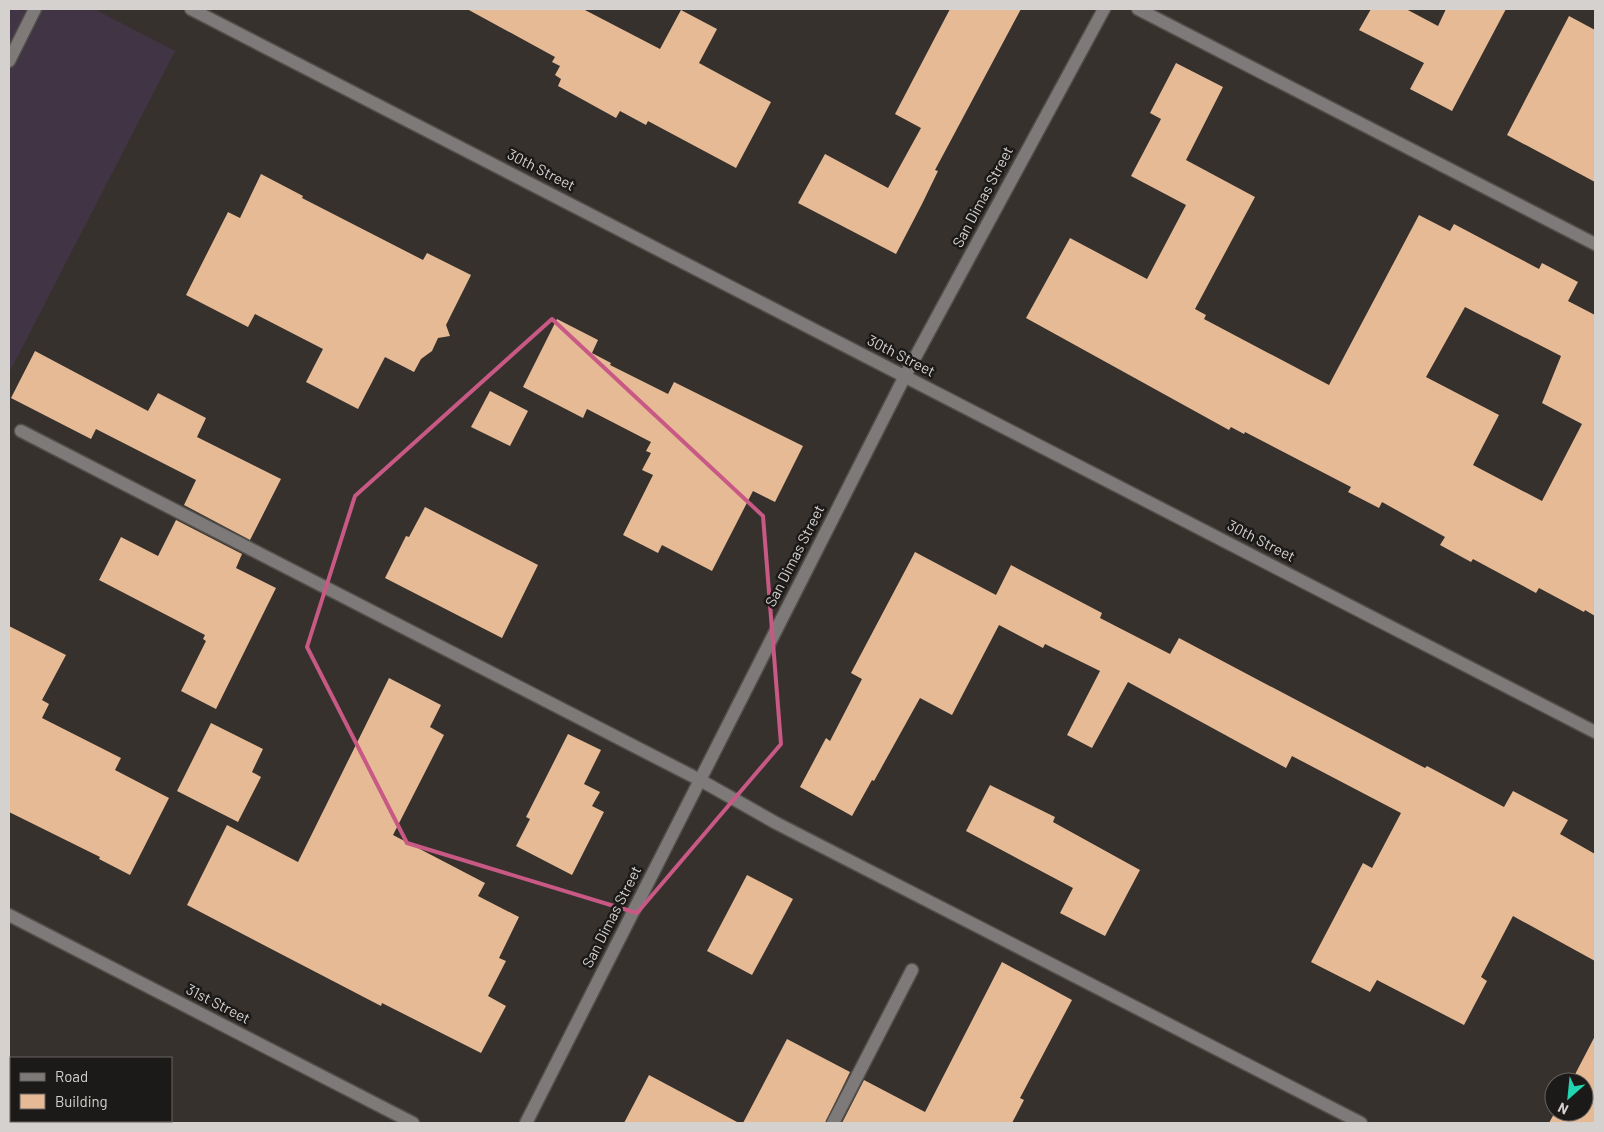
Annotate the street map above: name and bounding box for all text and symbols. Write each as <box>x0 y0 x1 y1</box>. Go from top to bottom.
street label: San Dimas Street <box>948 143 1016 250</box>
street label: 30th Street <box>505 144 578 194</box>
street label: 30th Street <box>865 330 938 380</box>
street label: San Dimas Street <box>761 502 828 609</box>
street label: 30th Street <box>1225 515 1298 565</box>
street label: San Dimas Street <box>578 863 645 970</box>
street label: 31st Street <box>183 979 253 1027</box>
legend <box>10 1057 172 1122</box>
text: Road <box>55 1067 88 1085</box>
north arrow <box>1544 1072 1594 1122</box>
text: Building <box>55 1092 108 1110</box>
text: N <box>1555 1099 1571 1119</box>

